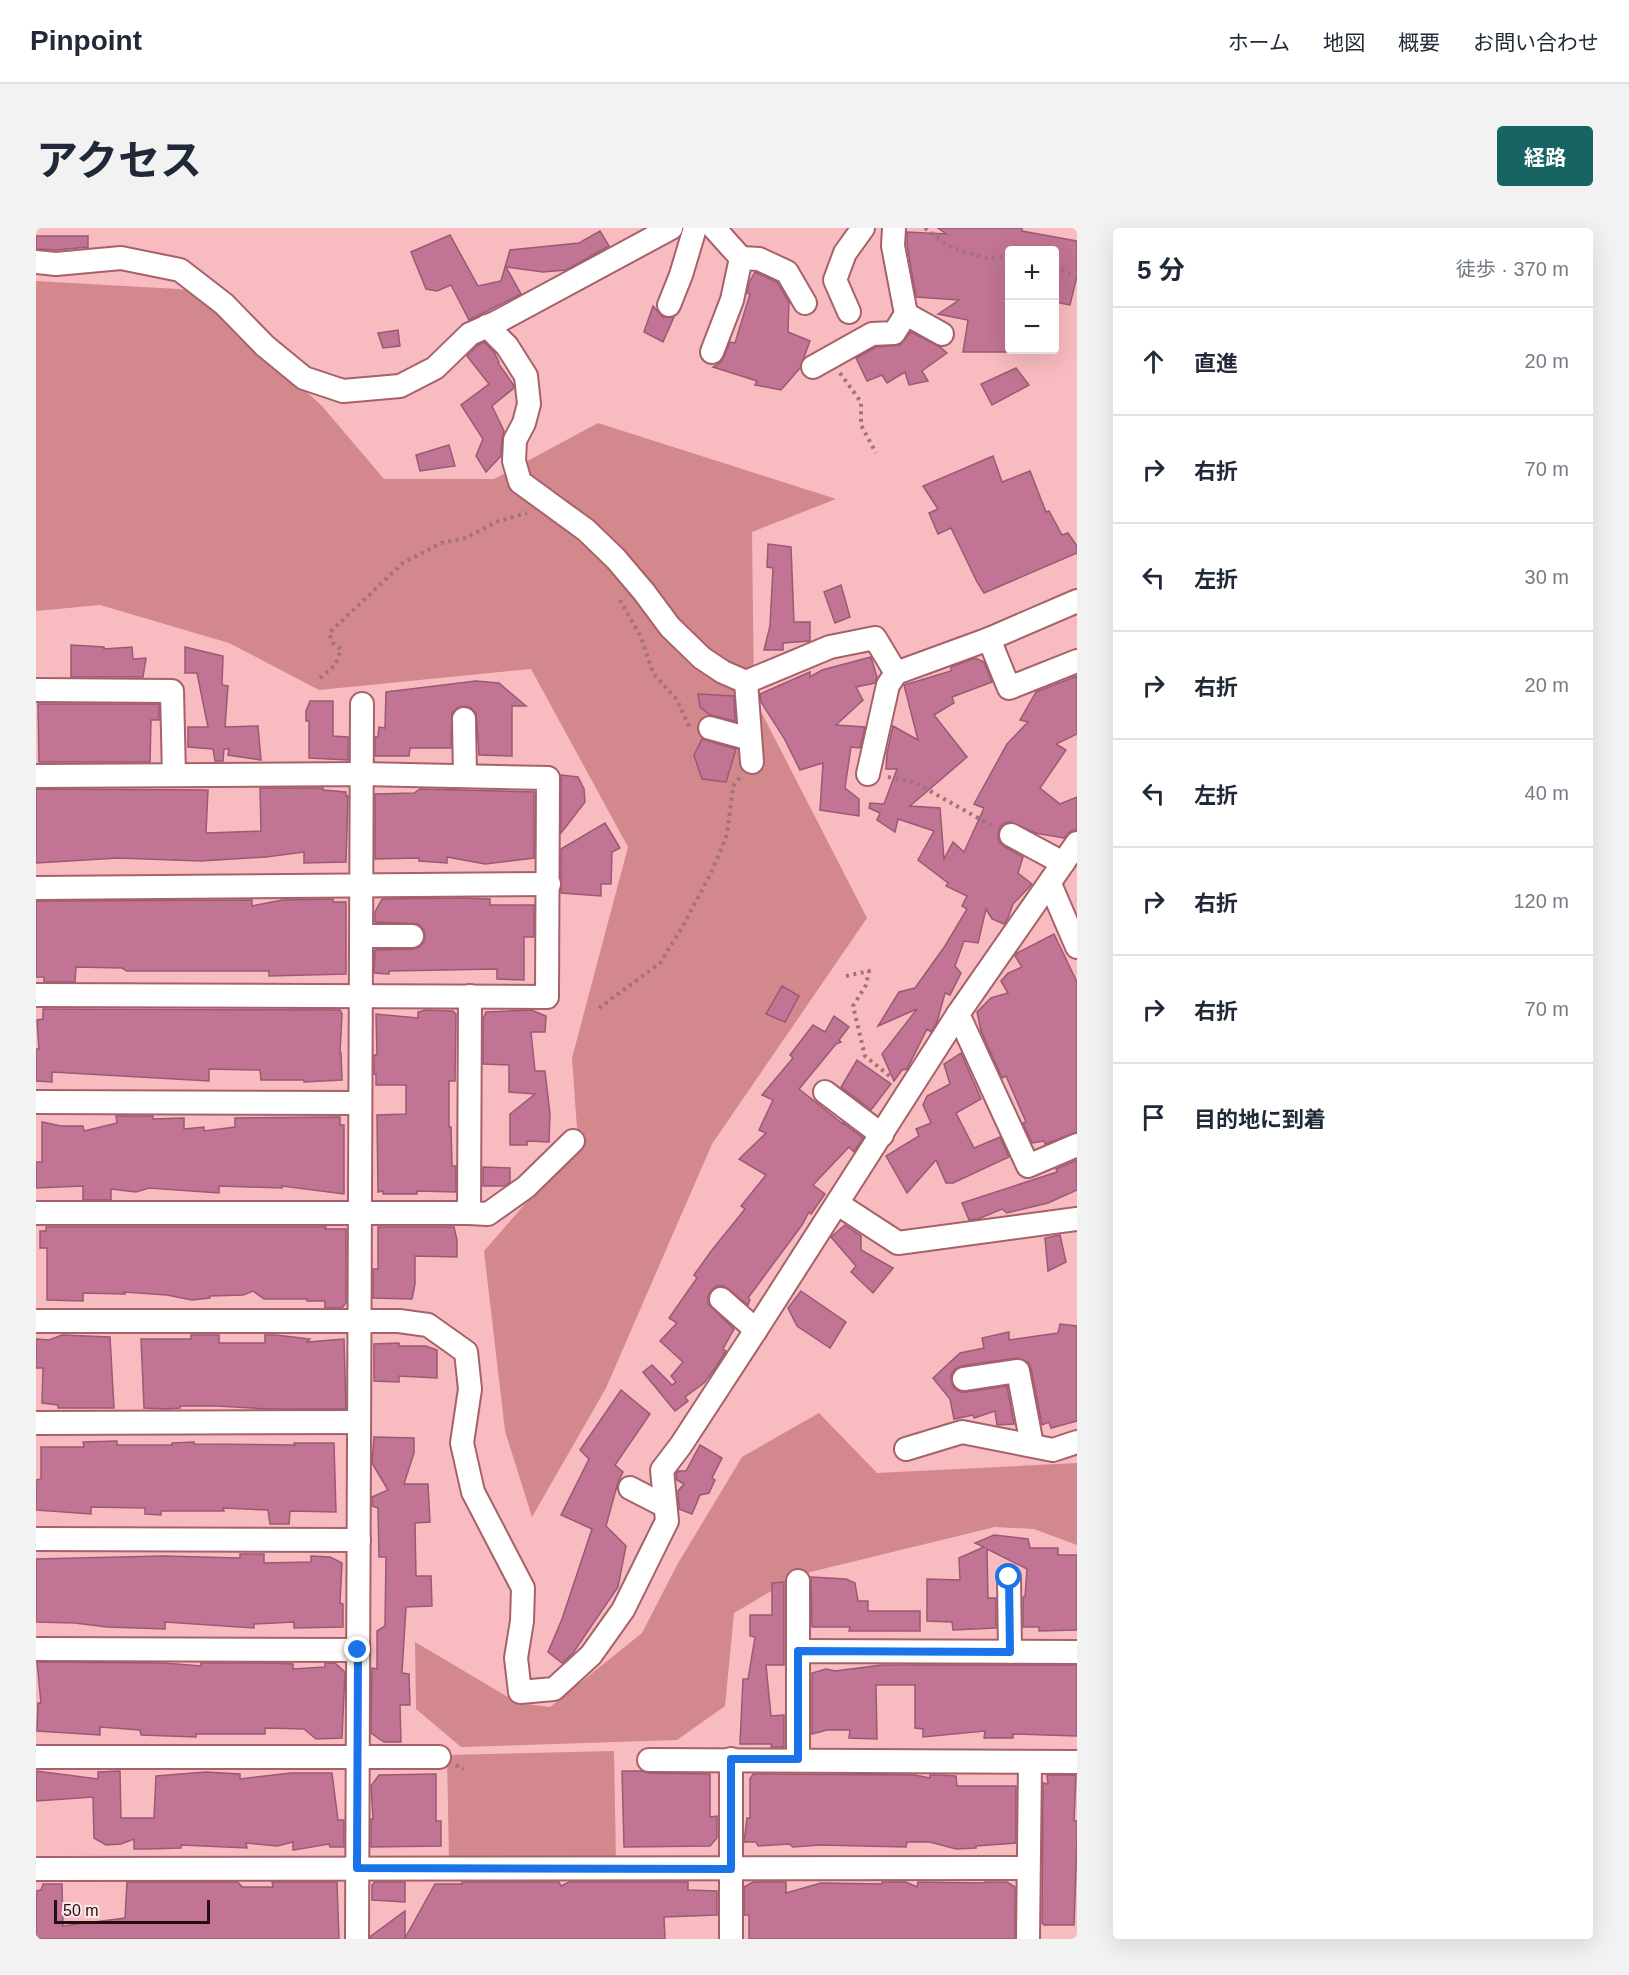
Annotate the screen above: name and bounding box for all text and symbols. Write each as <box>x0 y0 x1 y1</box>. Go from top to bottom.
text: Pinpoint <box>30 25 142 56</box>
text: ホーム <box>1228 31 1290 54</box>
text: 地図 <box>1323 31 1365 54</box>
text: 概要 <box>1398 31 1440 54</box>
text: お問い合わせ <box>1473 31 1599 54</box>
button: 経路 <box>1497 126 1593 186</box>
text: アクセス <box>36 137 202 184</box>
map controls <box>1005 246 1059 354</box>
button: + <box>1005 246 1059 300</box>
text: 5 分 <box>1137 255 1185 285</box>
text: 徒歩 · 370 m <box>1456 258 1569 280</box>
button: − <box>1005 300 1059 354</box>
icon: ahead <box>1137 345 1170 378</box>
text: 20 m <box>1525 350 1569 372</box>
text: 直進 <box>1194 351 1238 376</box>
icon: right <box>1137 453 1170 486</box>
text: 70 m <box>1525 458 1569 480</box>
text: 右折 <box>1194 459 1238 484</box>
icon: left <box>1137 561 1170 594</box>
text: 30 m <box>1525 566 1569 588</box>
text: 左折 <box>1194 567 1238 592</box>
icon: right <box>1137 669 1170 702</box>
text: 20 m <box>1525 674 1569 696</box>
text: 右折 <box>1194 675 1238 700</box>
icon: left <box>1137 777 1170 810</box>
text: 40 m <box>1525 782 1569 804</box>
text: 左折 <box>1194 783 1238 808</box>
icon: right <box>1137 885 1170 918</box>
text: 120 m <box>1513 890 1569 912</box>
text: 右折 <box>1194 891 1238 916</box>
icon: right <box>1137 993 1170 1026</box>
text: 70 m <box>1525 998 1569 1020</box>
text: 右折 <box>1194 999 1238 1024</box>
icon: arrive <box>1137 1101 1170 1134</box>
text: 目的地に到着 <box>1194 1107 1326 1132</box>
route start <box>995 1563 1021 1589</box>
route end <box>344 1636 370 1662</box>
scale bar <box>54 1897 210 1924</box>
text: 50 m <box>63 1902 99 1919</box>

